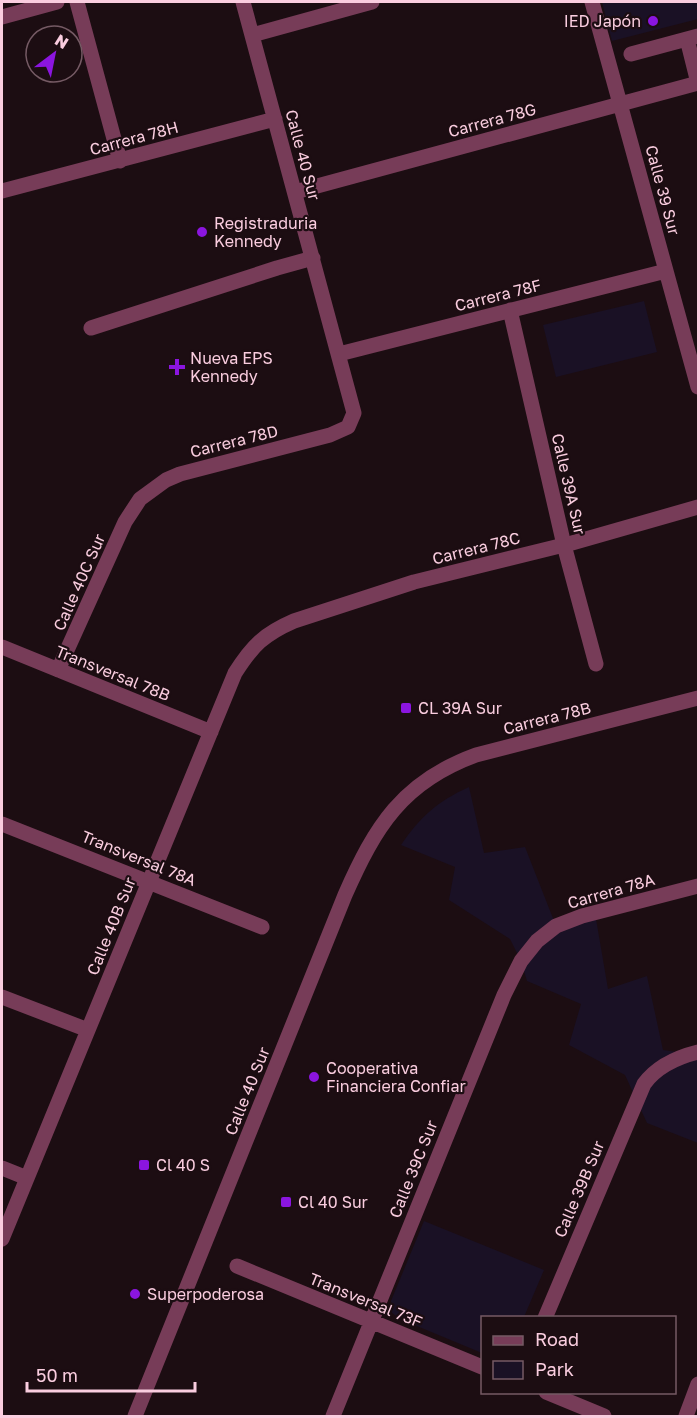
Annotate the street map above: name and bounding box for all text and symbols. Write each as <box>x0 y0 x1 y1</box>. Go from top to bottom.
place label: IED Japón <box>564 11 641 31</box>
marker: IED Japón <box>646 14 660 28</box>
north arrow <box>24 24 84 84</box>
text: N <box>51 30 72 53</box>
street label: Carrera 78G <box>446 99 538 141</box>
street label: Calle 40 Sur <box>281 107 325 203</box>
street label: Carrera 78H <box>87 117 181 159</box>
street label: Calle 39 Sur <box>641 143 685 237</box>
place label: Registraduria Kennedy <box>214 213 317 251</box>
marker: Registraduria Kennedy <box>195 225 209 239</box>
street label: Carrera 78F <box>453 275 543 315</box>
place label: Nueva EPS Kennedy <box>190 348 273 386</box>
marker: Nueva EPS Kennedy <box>168 358 186 376</box>
street label: Carrera 78D <box>188 420 280 462</box>
street label: Calle 39A Sur <box>548 431 590 537</box>
street label: Carrera 78C <box>430 527 522 569</box>
street label: Calle 40C Sur <box>49 530 109 634</box>
street label: Transversal 78B <box>53 641 173 705</box>
street label: Carrera 78B <box>501 697 593 739</box>
place label: CL 39A Sur <box>418 698 502 718</box>
marker: CL 39A Sur <box>399 701 413 715</box>
street label: Transversal 78A <box>79 826 199 890</box>
street label: Carrera 78A <box>565 869 657 913</box>
street label: Calle 40B Sur <box>82 874 140 978</box>
street label: Calle 40 Sur <box>220 1044 274 1138</box>
place label: Cooperativa Financiera Confiar <box>326 1058 466 1096</box>
marker: Cooperativa Financiera Confiar <box>307 1070 321 1084</box>
street label: Calle 39C Sur <box>384 1117 442 1221</box>
street label: Calle 39B Sur <box>550 1138 608 1240</box>
place label: Cl 40 S <box>156 1155 210 1175</box>
marker: Cl 40 S <box>137 1158 151 1172</box>
place label: Cl 40 Sur <box>298 1192 368 1212</box>
marker: Cl 40 Sur <box>279 1195 293 1209</box>
street label: Transversal 73F <box>307 1268 425 1332</box>
place label: Superpoderosa <box>147 1284 264 1304</box>
marker: Superpoderosa <box>128 1287 142 1301</box>
legend <box>481 1316 676 1394</box>
text: Road <box>535 1328 579 1350</box>
scale bar <box>27 1355 195 1393</box>
text: Park <box>535 1358 574 1380</box>
text: 50 m <box>36 1364 78 1386</box>

